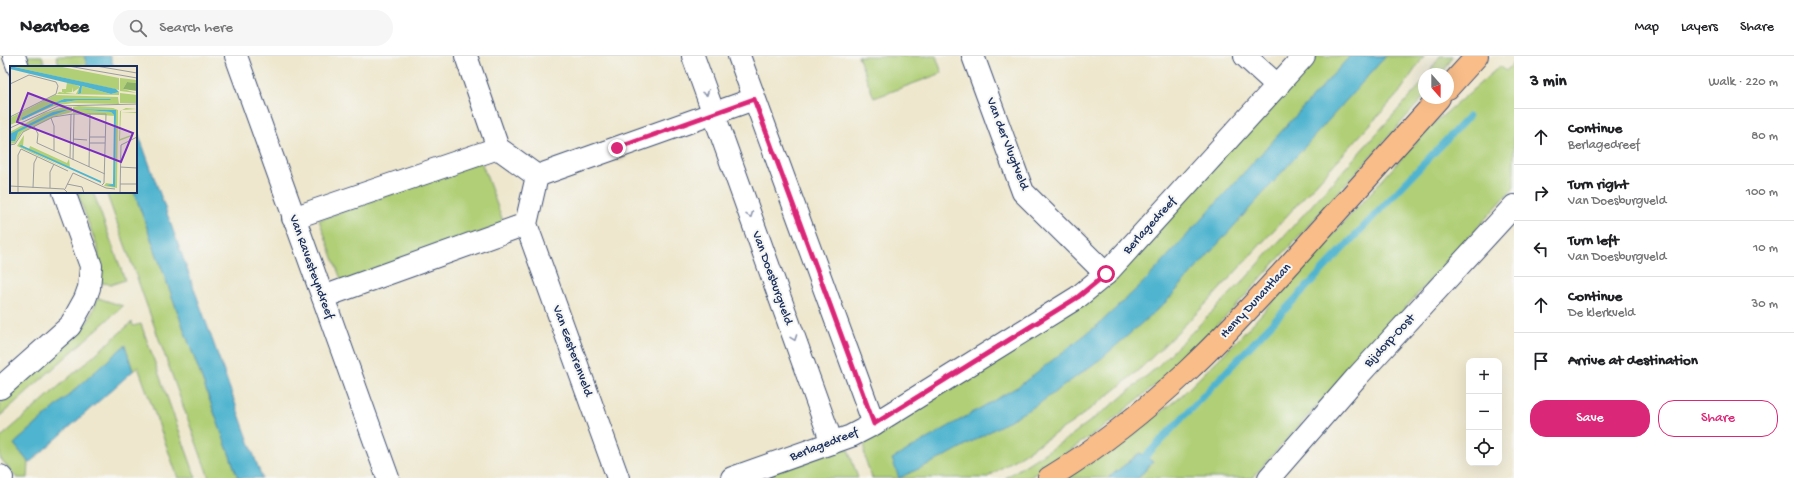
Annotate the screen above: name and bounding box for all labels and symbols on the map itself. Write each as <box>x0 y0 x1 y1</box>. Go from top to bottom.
inset map <box>10 66 137 193</box>
north arrow <box>1418 68 1454 104</box>
one-way arrow <box>701 89 710 96</box>
street label: Van der Vlugtveld <box>982 95 1032 193</box>
route end <box>608 139 626 157</box>
street label: Berlagedreef <box>1120 194 1180 258</box>
street label: Van Ravesteyndreef <box>285 212 337 322</box>
one-way arrow <box>745 212 753 219</box>
street label: Van Doesburgveld <box>748 228 796 328</box>
street label: Henry Dunantlaan <box>1217 260 1295 342</box>
route start <box>1097 265 1115 283</box>
street label: Van Eesterenveld <box>548 303 596 400</box>
street label: Bijdorp-Oost <box>1361 310 1420 371</box>
one-way arrow <box>789 334 797 341</box>
street label: Berlagedreef <box>787 425 861 465</box>

